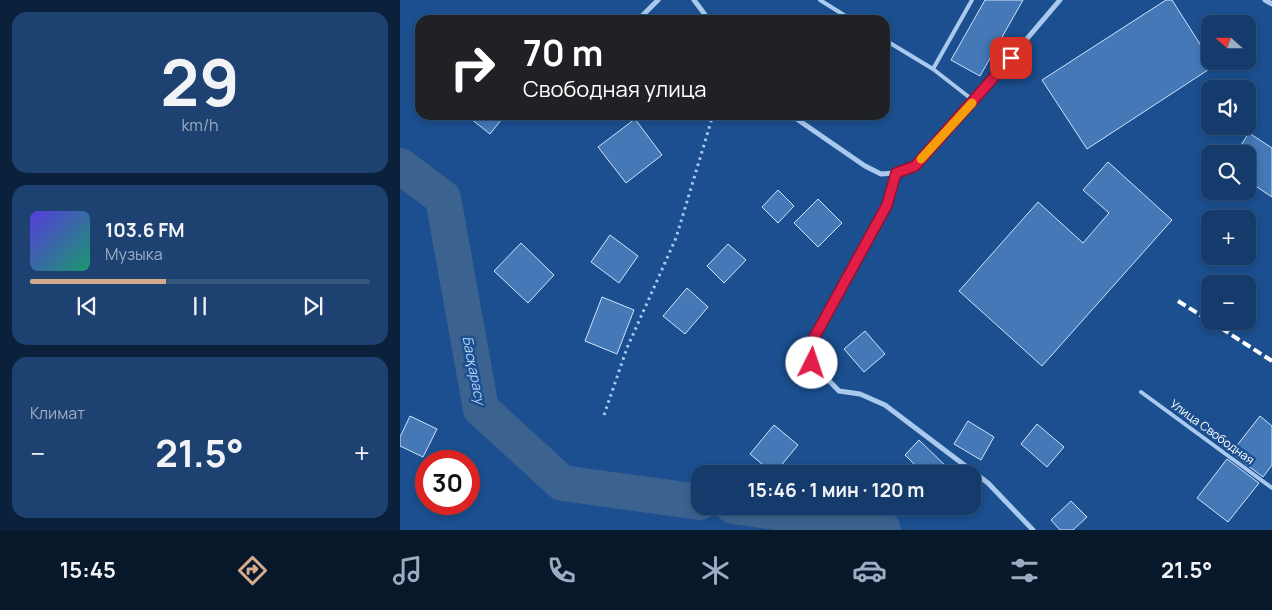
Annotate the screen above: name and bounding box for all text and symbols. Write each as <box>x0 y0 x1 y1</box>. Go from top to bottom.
north arrow <box>1201 15 1256 70</box>
map controls <box>1201 15 1256 330</box>
text: 70 m <box>523 29 603 77</box>
icon: right <box>440 35 505 100</box>
text: 29 <box>160 37 240 126</box>
pin <box>990 37 1032 79</box>
icon: arrive <box>997 44 1025 72</box>
text: Свободная улица <box>523 74 706 104</box>
button: sound <box>1201 80 1256 135</box>
text: km/h <box>181 114 219 136</box>
button: search <box>1201 145 1256 200</box>
button: + <box>1201 210 1256 265</box>
text: 103.6 FM <box>105 217 184 243</box>
text: Музыка <box>105 243 163 265</box>
button: − <box>1201 275 1256 330</box>
icon: previous <box>73 292 101 320</box>
icon: pause <box>186 292 214 320</box>
icon: next <box>299 292 327 320</box>
water label: Басқарасу <box>459 334 491 408</box>
position arrow <box>785 336 837 388</box>
street label: Улица Свободная <box>1167 395 1258 468</box>
text: Климат <box>30 402 85 424</box>
text: 21.5° <box>155 426 244 478</box>
text: − <box>30 434 45 472</box>
text: + <box>354 434 370 472</box>
speed limit sign: 30 <box>415 450 480 515</box>
text: 15:46 · 1 мин · 120 m <box>748 477 924 503</box>
icon: directions <box>235 553 270 588</box>
icon: music <box>390 553 425 588</box>
icon: phone <box>544 553 579 588</box>
icon: climate <box>698 553 733 588</box>
icon: car <box>852 553 887 588</box>
icon: filters <box>1007 553 1042 588</box>
text: 15:45 <box>60 555 116 585</box>
text: 21.5° <box>1161 555 1212 585</box>

